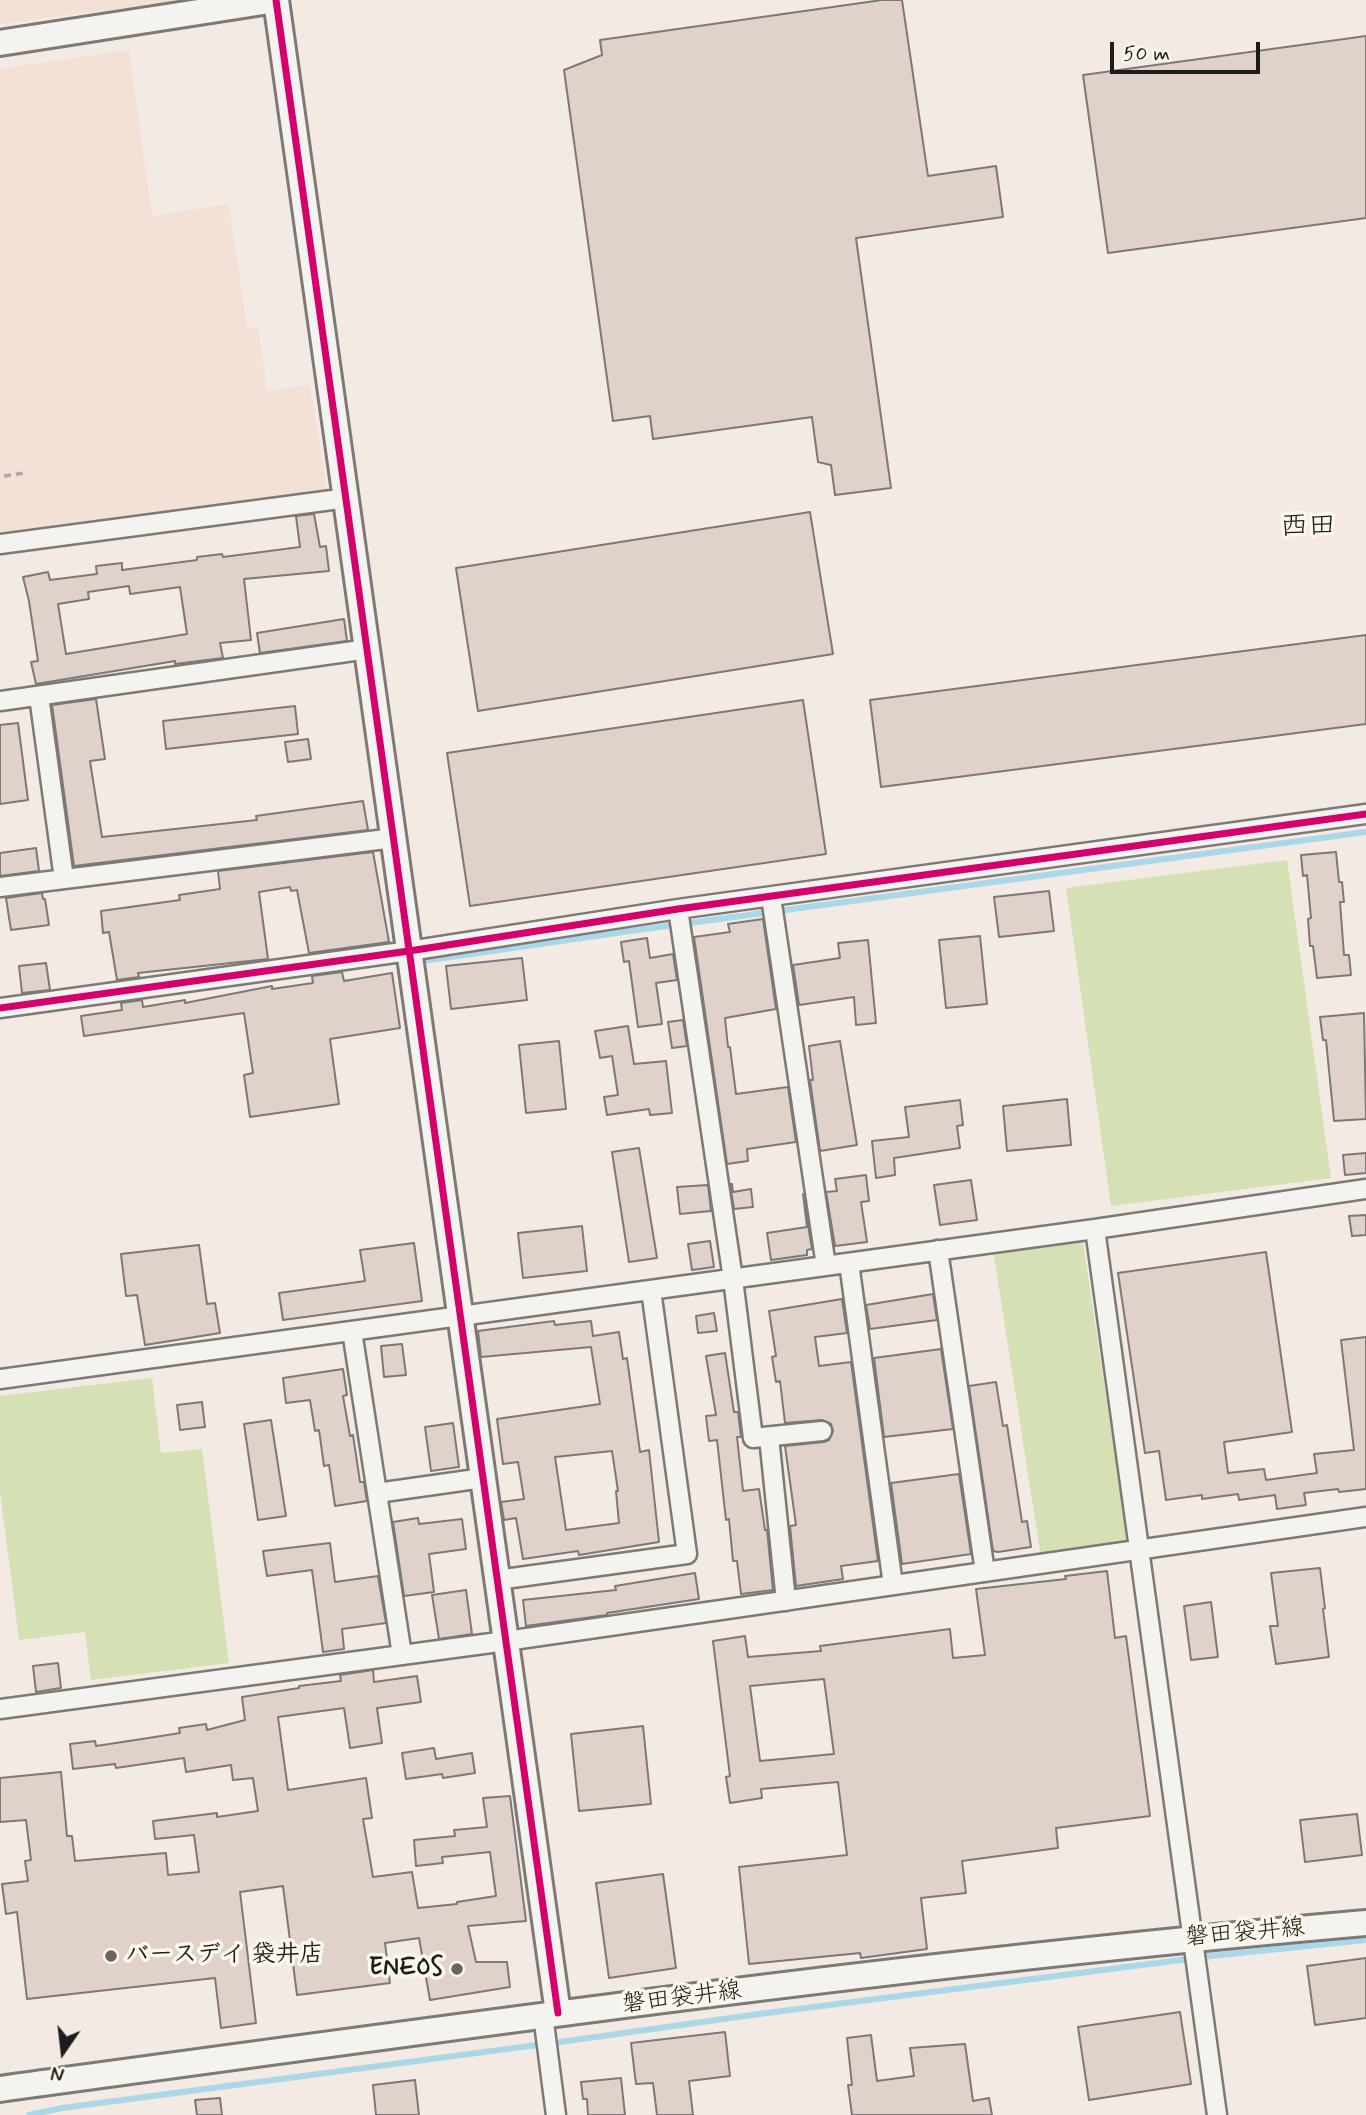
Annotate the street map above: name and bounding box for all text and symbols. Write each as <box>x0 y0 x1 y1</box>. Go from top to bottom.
scale bar <box>1114 28 1264 72</box>
text: 50 m <box>1123 40 1170 68</box>
district label: 西田 <box>1280 511 1336 545</box>
street label: 磐田袋井線 <box>1184 1914 1306 1954</box>
place label: バースデイ 袋井店 <box>125 1942 323 1970</box>
marker: バースデイ 袋井店 <box>103 1948 119 1964</box>
place label: ENEOS <box>369 1955 443 1983</box>
marker: ENEOS <box>449 1961 465 1977</box>
street label: 磐田袋井線 <box>621 1977 743 2021</box>
north arrow <box>28 2017 98 2087</box>
text: N <box>49 2059 67 2087</box>

